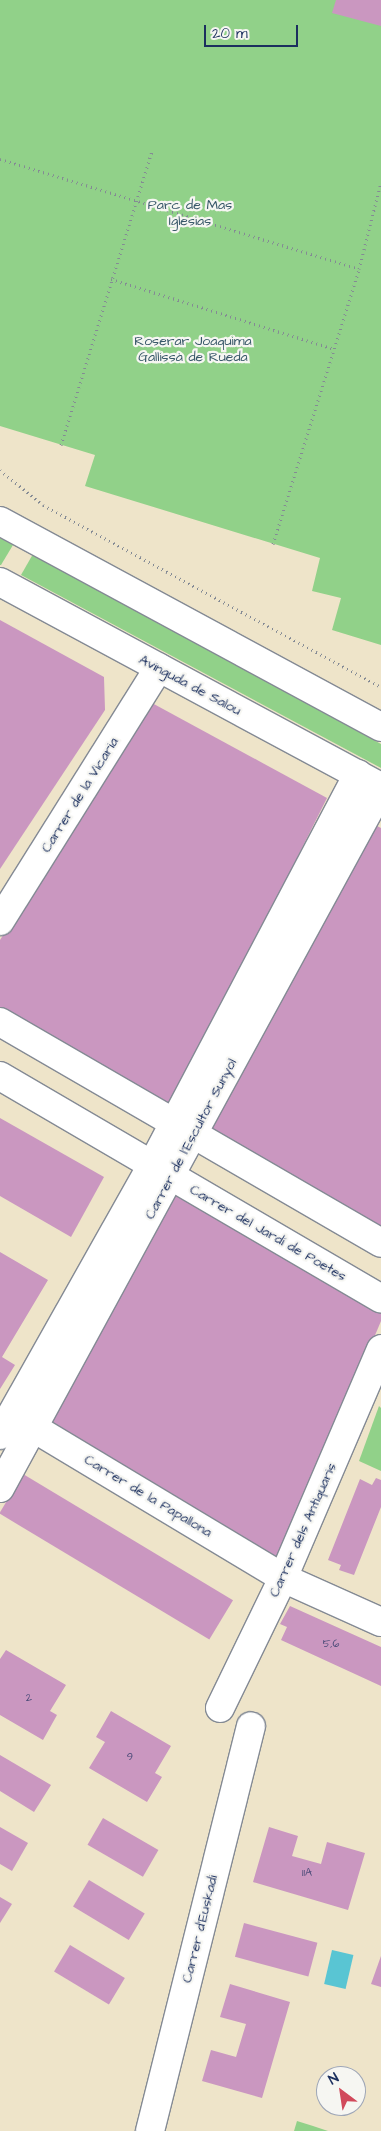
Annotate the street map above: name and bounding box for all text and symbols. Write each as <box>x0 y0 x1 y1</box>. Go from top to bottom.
scale bar <box>206 15 300 47</box>
text: 20 m <box>212 23 248 44</box>
park label: Parc de Mas Iglesias <box>148 197 232 230</box>
park label: Roserar Joaquima Gallissà de Rueda <box>134 333 252 366</box>
street label: Avinguda de Salou <box>136 651 244 719</box>
street label: Carrer de la Vicaria <box>38 734 122 856</box>
street label: Carrer de l'Escultor Sunyol <box>141 1056 241 1222</box>
street label: Carrer del Jardí de Poetes <box>187 1181 349 1285</box>
street label: Carrer de la Papallona <box>81 1451 215 1541</box>
street label: Carrer dels Antiquaris <box>266 1460 340 1600</box>
house number: 5,6 <box>323 1637 339 1651</box>
house number: 2 <box>26 1691 32 1705</box>
house number: 9 <box>127 1750 133 1764</box>
house number: 11A <box>302 1866 312 1880</box>
street label: Carrer d'Euskadi <box>179 1873 221 1985</box>
north arrow <box>316 2066 366 2116</box>
text: N <box>325 2068 343 2090</box>

